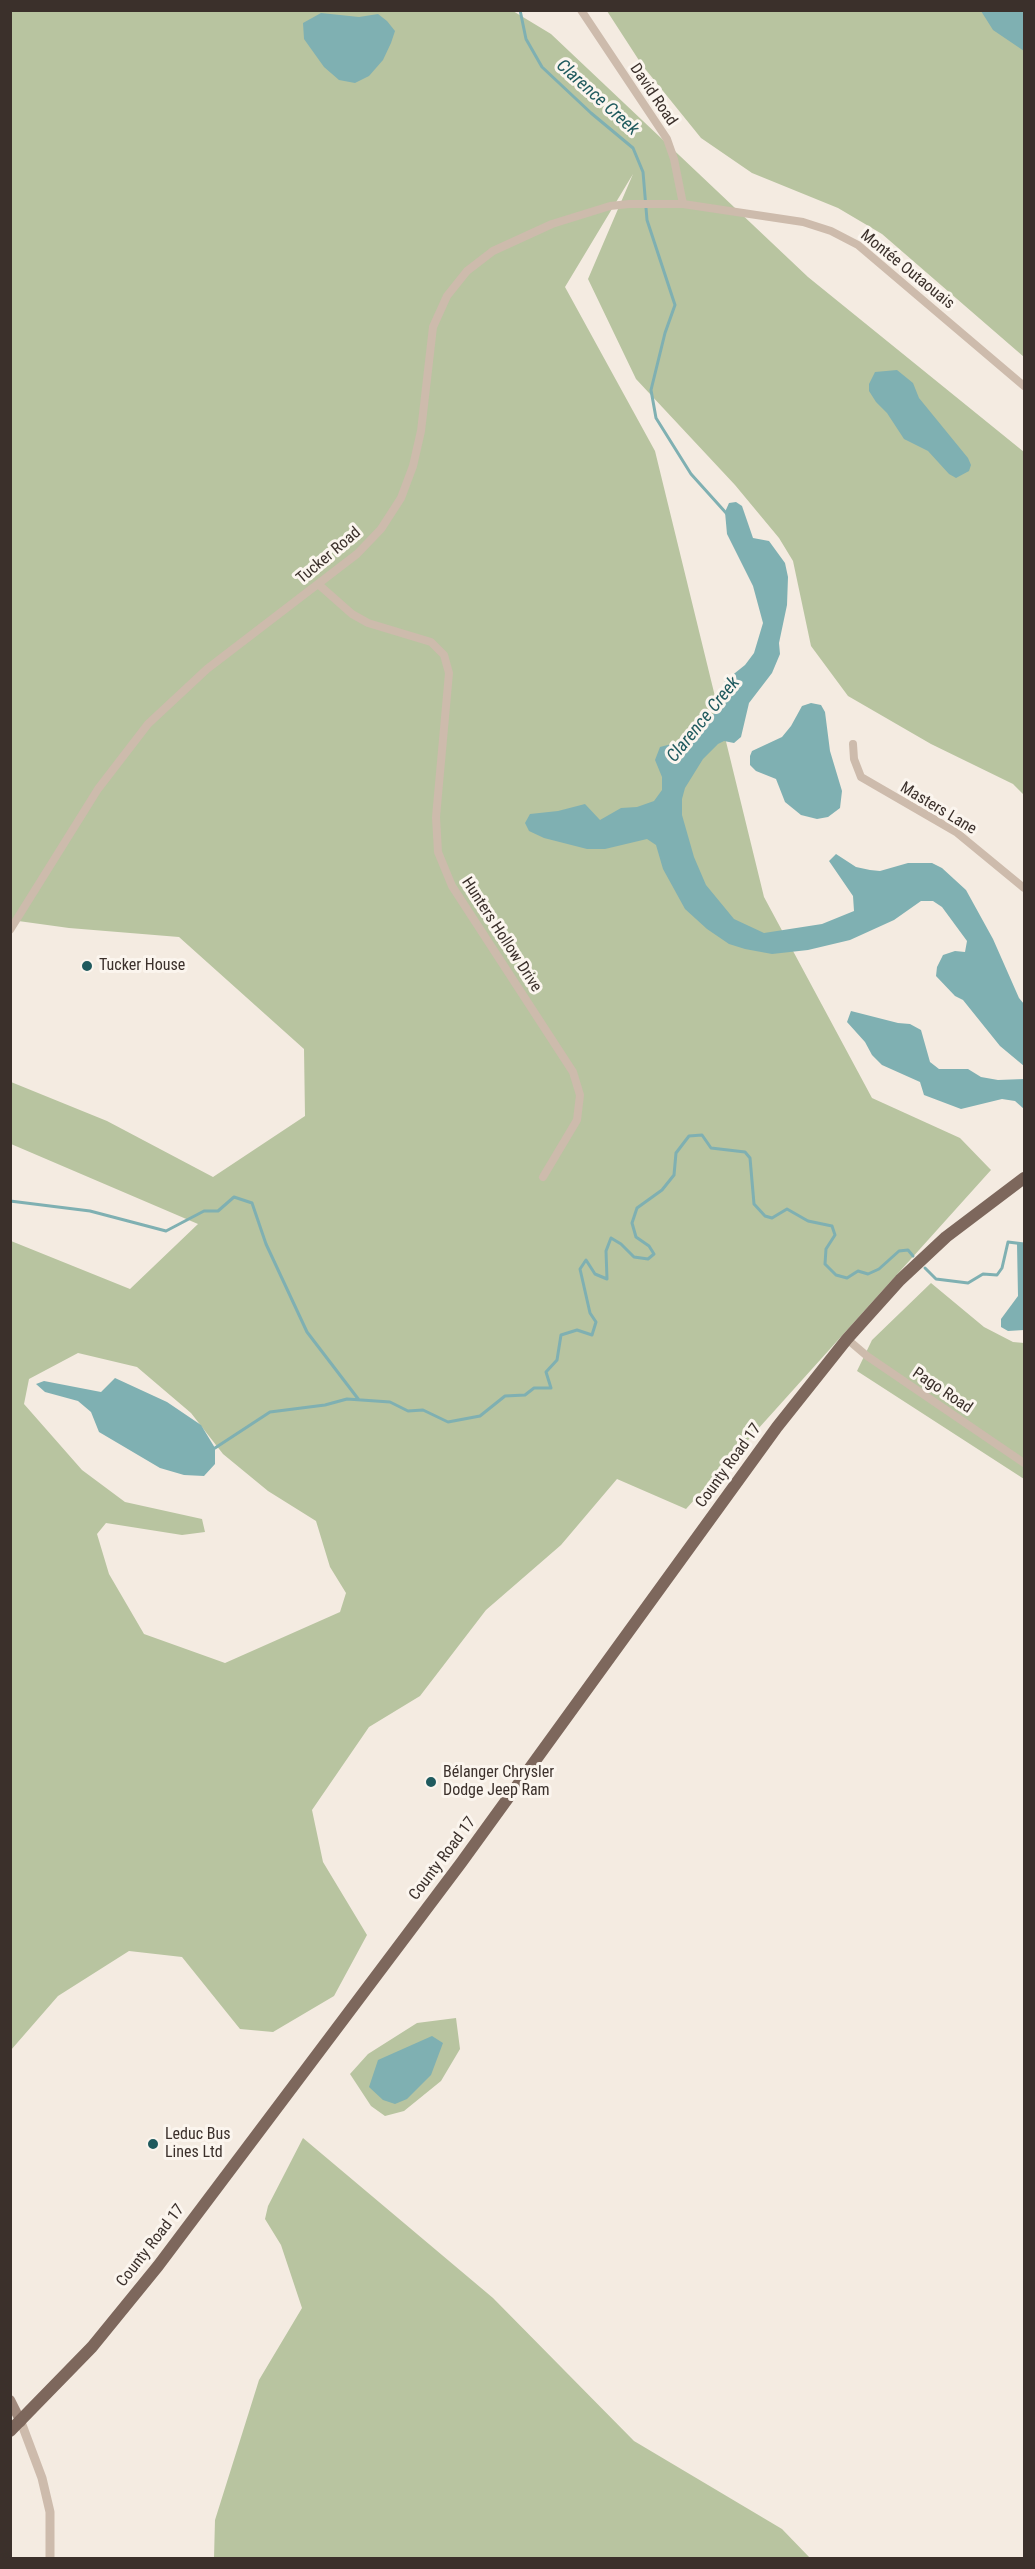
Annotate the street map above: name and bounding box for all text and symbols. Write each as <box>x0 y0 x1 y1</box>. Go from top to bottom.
water label: Clarence Creek <box>551 55 643 141</box>
street label: David Road <box>625 60 681 130</box>
street label: Montée Outaouais <box>856 226 958 314</box>
street label: Tucker Road <box>293 524 365 588</box>
water label: Clarence Creek <box>663 673 745 767</box>
street label: Masters Lane <box>896 779 980 839</box>
street label: Hunters Hollow Drive <box>457 874 545 996</box>
place label: Tucker House <box>99 956 185 976</box>
marker: Tucker House <box>80 959 94 973</box>
street label: Pago Road <box>908 1364 976 1418</box>
street label: County Road 17 <box>692 1420 766 1512</box>
place label: Bélanger Chrysler Dodge Jeep Ram <box>443 1763 554 1801</box>
marker: Bélanger Chrysler Dodge Jeep Ram <box>424 1775 438 1789</box>
street label: County Road 17 <box>405 1814 481 1904</box>
place label: Leduc Bus Lines Ltd <box>165 2125 231 2163</box>
marker: Leduc Bus Lines Ltd <box>146 2137 160 2151</box>
street label: County Road 17 <box>113 2201 189 2291</box>

